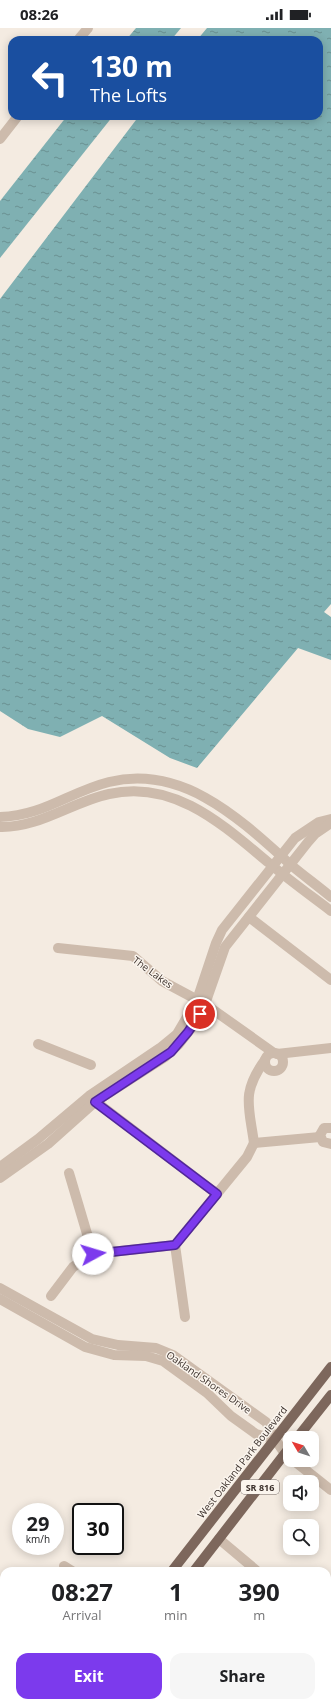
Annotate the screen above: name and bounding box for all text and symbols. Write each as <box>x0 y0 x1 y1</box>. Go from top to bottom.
text: 08:26 <box>20 4 59 24</box>
text: 130 m <box>90 47 173 85</box>
icon: left <box>24 52 76 104</box>
text: The Lofts <box>90 83 167 107</box>
street label: The Lakes <box>130 953 176 991</box>
pin <box>183 997 217 1031</box>
icon: arrive <box>189 1003 211 1025</box>
position arrow <box>72 1233 114 1275</box>
street label: Oakland Shores Drive <box>164 1347 255 1417</box>
street label: West Oakland Park Boulevard <box>194 1403 290 1521</box>
north arrow <box>283 1431 319 1467</box>
map controls <box>283 1431 319 1555</box>
button: sound <box>283 1475 319 1511</box>
road number: SR 816 <box>241 1480 279 1494</box>
speed limit sign: 30 <box>72 1503 124 1555</box>
text: 29 <box>27 1510 49 1537</box>
button: search <box>283 1519 319 1555</box>
text: km/h <box>26 1532 50 1546</box>
text: 08:27 <box>51 1575 113 1608</box>
text: 1 <box>169 1575 183 1608</box>
text: 390 <box>239 1575 280 1608</box>
text: Arrival <box>62 1606 102 1624</box>
text: min <box>164 1606 187 1624</box>
text: m <box>253 1606 265 1624</box>
button: Exit <box>16 1653 162 1699</box>
button: Share <box>170 1653 315 1699</box>

